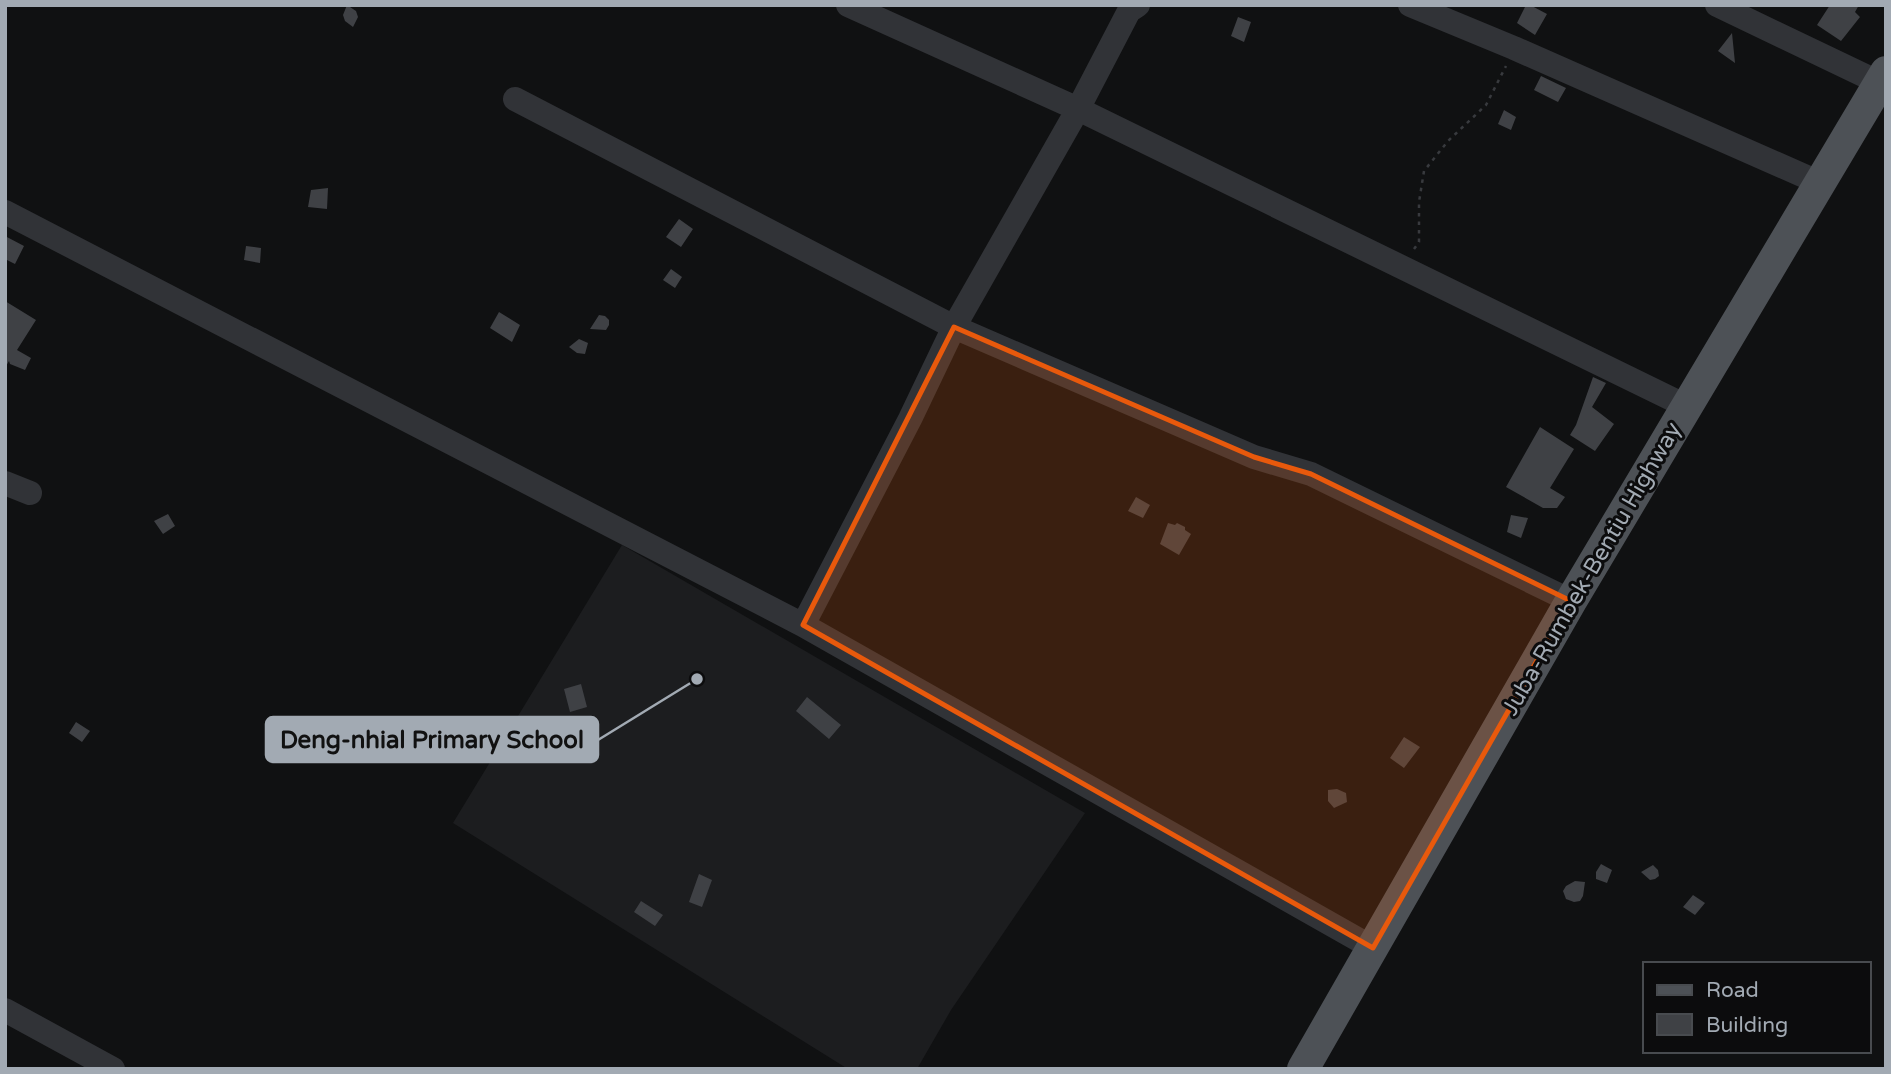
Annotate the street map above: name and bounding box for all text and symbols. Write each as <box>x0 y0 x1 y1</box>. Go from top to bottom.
street label: Juba-Rumbek-Bentiu Highway <box>1496 417 1688 721</box>
callout: Deng-nhial Primary School <box>266 717 598 762</box>
text: Deng-nhial Primary School <box>280 726 584 755</box>
legend <box>1643 962 1870 1053</box>
text: Road <box>1706 978 1759 1003</box>
text: Building <box>1706 1013 1788 1038</box>

